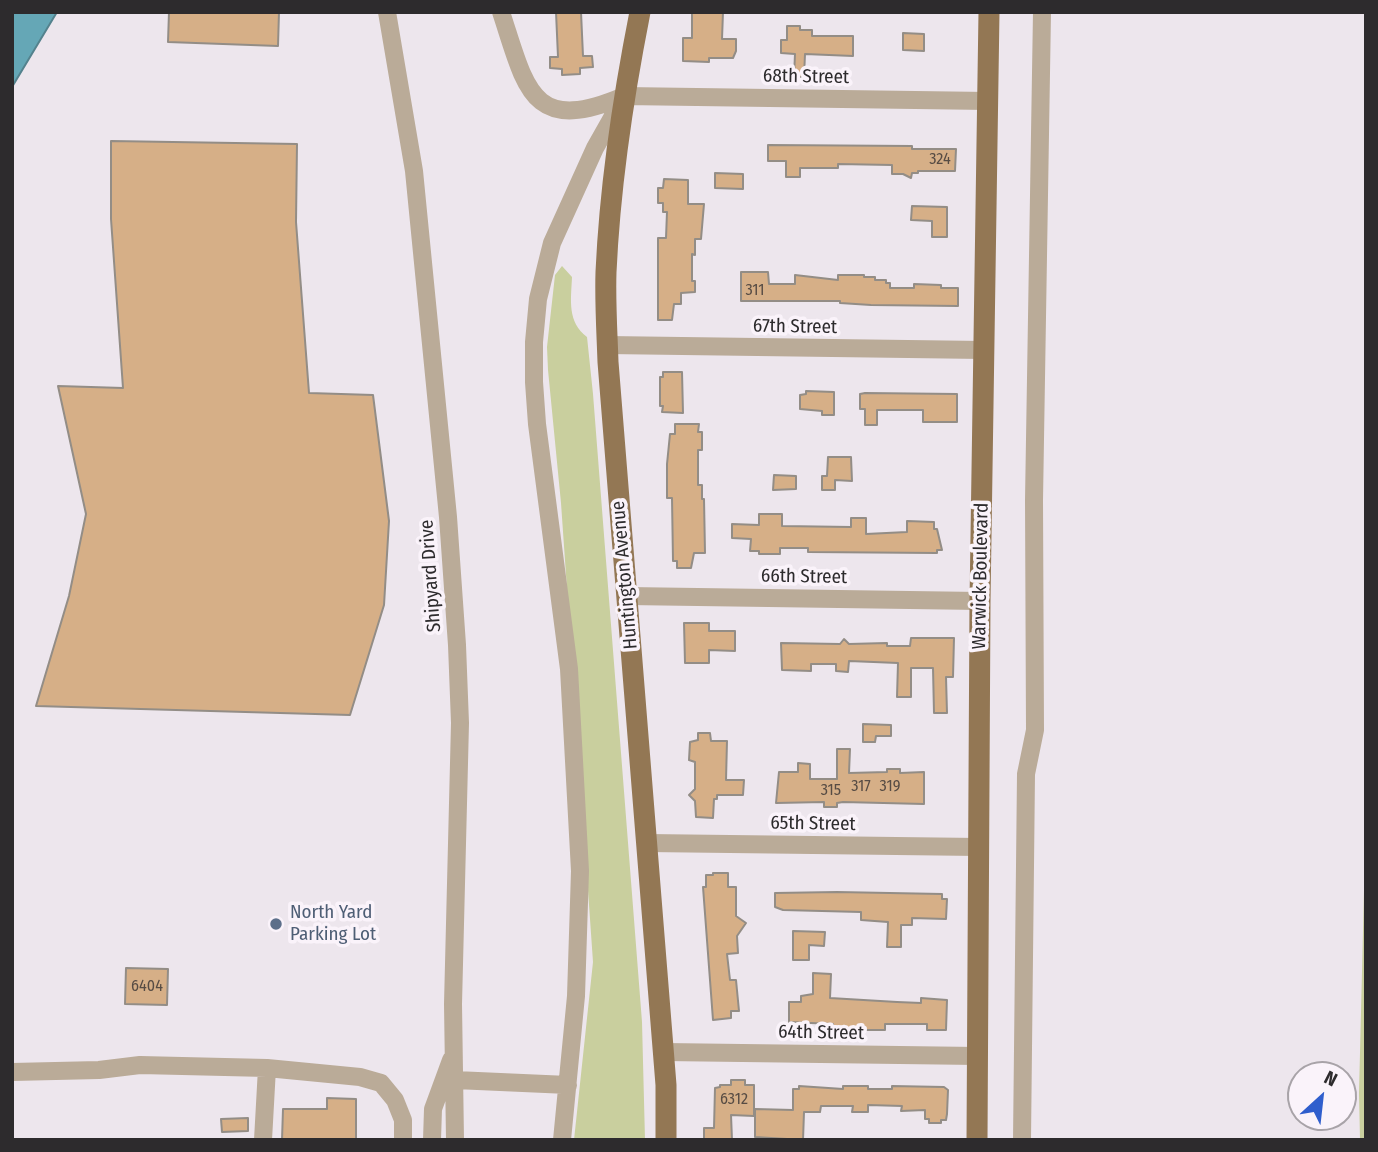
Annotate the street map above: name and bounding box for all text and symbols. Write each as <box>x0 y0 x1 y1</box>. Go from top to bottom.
street label: 68th Street <box>763 65 849 89</box>
house number: 324 <box>929 150 951 170</box>
house number: 311 <box>745 281 765 301</box>
street label: 67th Street <box>753 315 837 339</box>
street label: Huntington Avenue <box>607 500 643 650</box>
street label: Warwick Boulevard <box>968 503 994 649</box>
street label: Shipyard Drive <box>416 519 446 633</box>
street label: 66th Street <box>761 565 847 589</box>
house number: 317 <box>851 777 871 797</box>
house number: 319 <box>880 777 900 797</box>
house number: 315 <box>821 781 841 801</box>
street label: 65th Street <box>770 812 856 836</box>
place label: North Yard Parking Lot <box>290 902 376 946</box>
marker: North Yard Parking Lot <box>268 916 284 932</box>
house number: 6404 <box>131 977 163 997</box>
street label: 64th Street <box>778 1021 864 1045</box>
north arrow <box>1287 1061 1357 1131</box>
text: N <box>1321 1066 1341 1091</box>
house number: 6312 <box>720 1090 748 1110</box>

